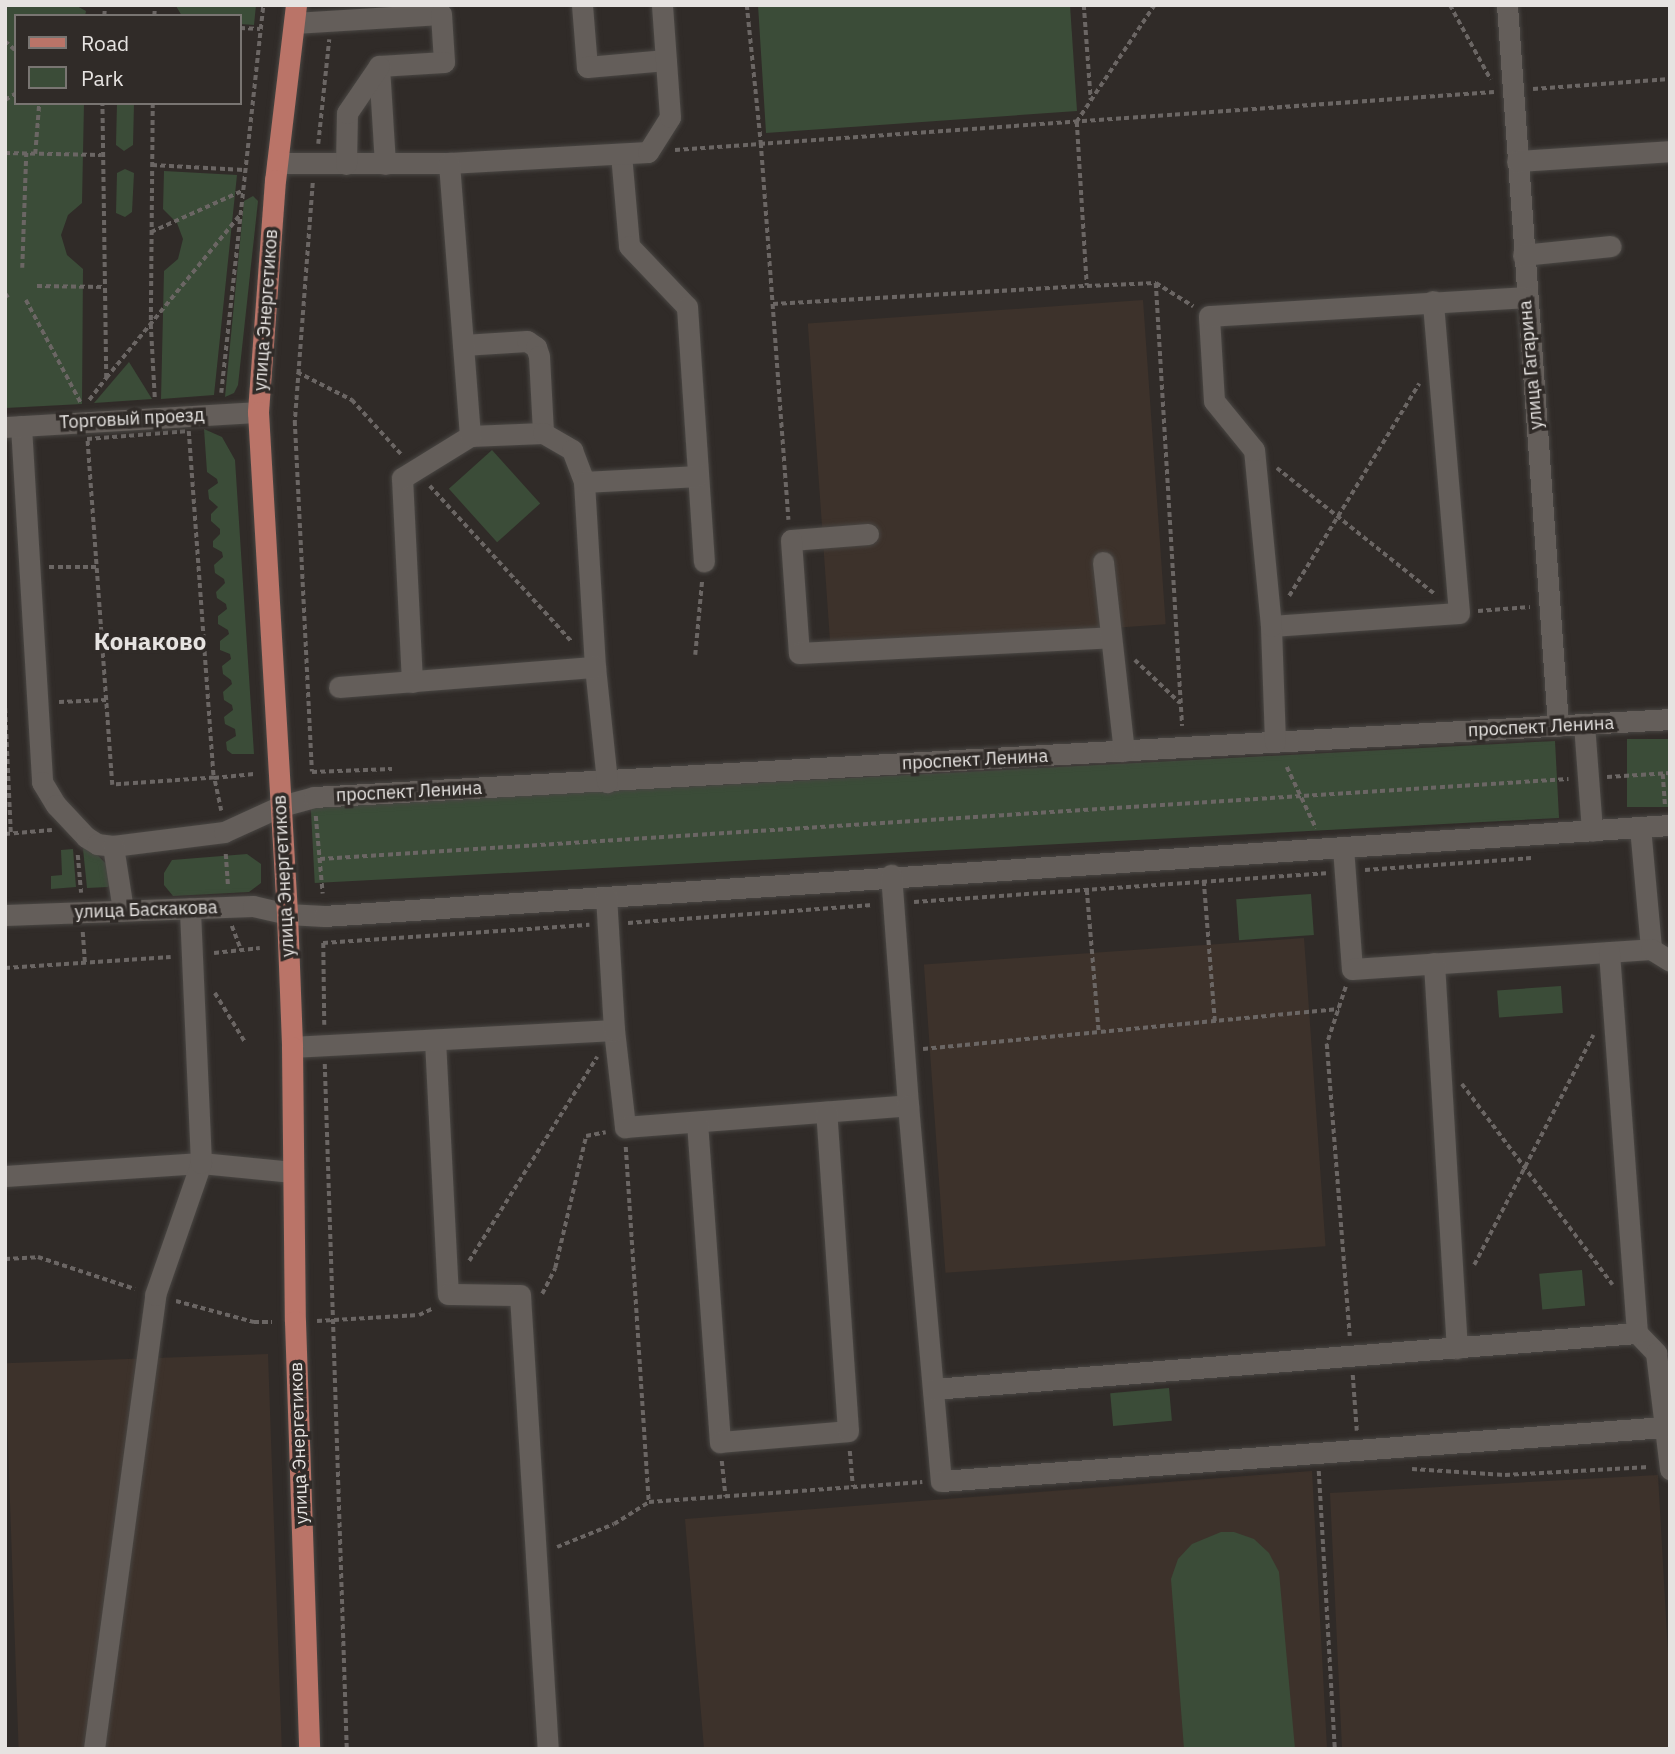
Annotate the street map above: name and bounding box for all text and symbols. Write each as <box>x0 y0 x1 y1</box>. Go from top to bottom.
legend <box>14 14 242 105</box>
text: Road <box>81 29 129 57</box>
text: Park <box>81 64 124 92</box>
street label: улица Энергетиков <box>250 228 282 392</box>
street label: улица Гагарина <box>1515 300 1547 430</box>
street label: Торговый проезд <box>59 404 205 434</box>
district label: Конаково <box>94 628 206 656</box>
street label: проспект Ленина <box>1467 712 1615 742</box>
street label: проспект Ленина <box>901 745 1049 775</box>
street label: проспект Ленина <box>335 777 483 807</box>
street label: улица Энергетиков <box>269 794 299 958</box>
street label: улица Баскакова <box>74 897 218 923</box>
street label: улица Энергетиков <box>285 1362 313 1524</box>

